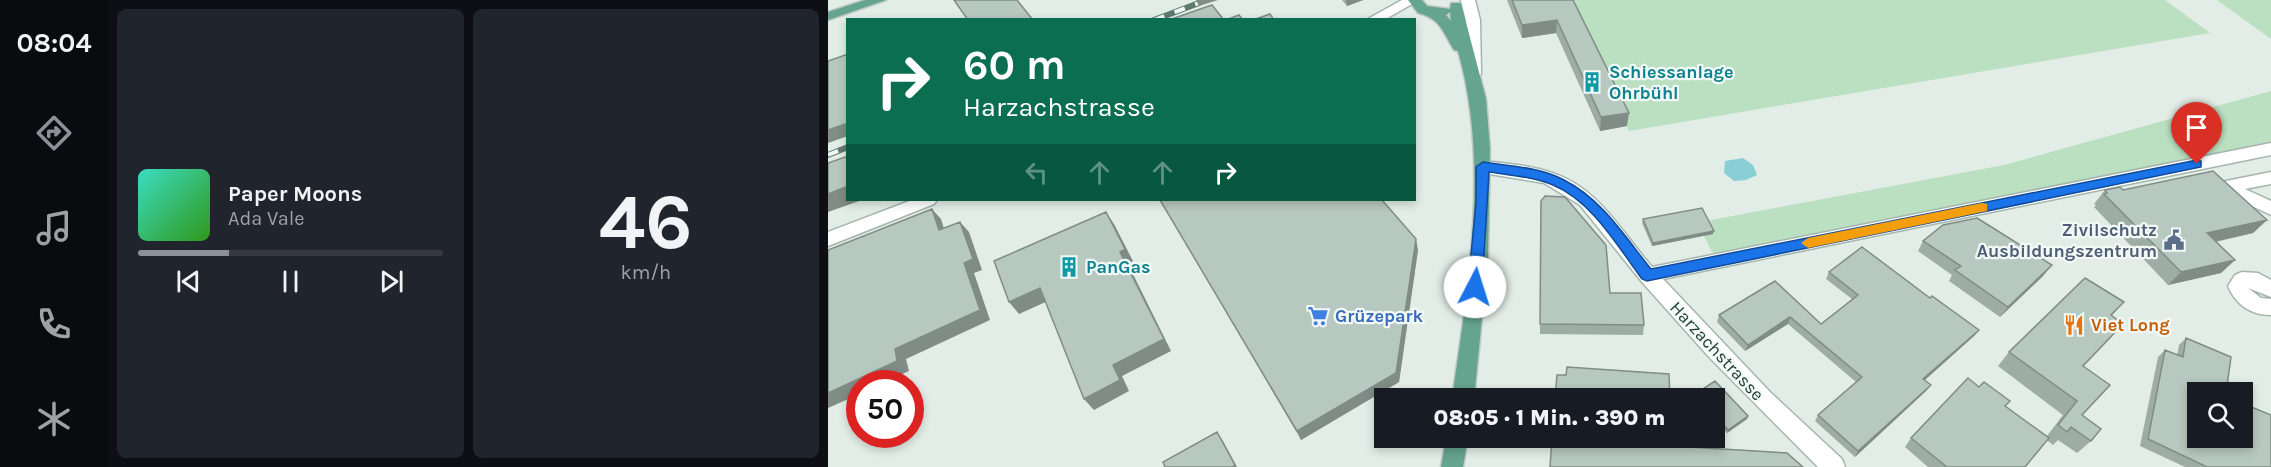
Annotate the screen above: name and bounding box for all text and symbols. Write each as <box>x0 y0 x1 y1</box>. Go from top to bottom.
text: 08:04 <box>17 27 91 59</box>
text: 60 m <box>963 40 1066 90</box>
icon: right <box>864 42 942 120</box>
place label: Schiessanlage Ohrbühl <box>1609 61 1733 104</box>
building icon: Schiessanlage Ohrbühl <box>1580 70 1604 94</box>
text: Harzachstrasse <box>963 91 1155 123</box>
pin <box>2171 102 2222 164</box>
icon: arrive <box>2180 111 2213 144</box>
icon: directions <box>33 112 75 154</box>
icon: left <box>1020 156 1053 189</box>
icon: ahead <box>1083 156 1116 189</box>
icon: ahead <box>1146 156 1179 189</box>
icon: right <box>1209 156 1242 189</box>
text: 46 <box>599 176 693 268</box>
text: Paper Moons <box>228 181 362 207</box>
icon: music <box>33 207 75 249</box>
text: Ada Vale <box>228 207 305 230</box>
place label: Zivilschutz Ausbildungszentrum <box>1977 219 2157 262</box>
public building icon: Zivilschutz Ausbildungszentrum <box>2162 228 2186 252</box>
building icon: PanGas <box>1057 255 1081 279</box>
position arrow <box>1443 255 1507 319</box>
place label: PanGas <box>1086 256 1150 278</box>
text: km/h <box>620 261 671 284</box>
icon: previous <box>172 265 205 298</box>
icon: pause <box>274 265 307 298</box>
icon: next <box>375 265 408 298</box>
street label: Harzachstrasse <box>1665 297 1769 405</box>
icon: phone <box>33 303 75 345</box>
supermarket icon: Grüzepark <box>1306 304 1330 328</box>
place label: Grüzepark <box>1335 305 1424 327</box>
restaurant icon: Viet Long <box>2062 313 2086 337</box>
place label: Viet Long <box>2091 314 2170 336</box>
speed limit sign: 50 <box>846 370 924 448</box>
map controls <box>2187 382 2253 448</box>
button: search <box>2187 382 2253 448</box>
icon: climate <box>33 398 75 440</box>
text: 08:05 · 1 Min. · 390 m <box>1434 405 1665 431</box>

